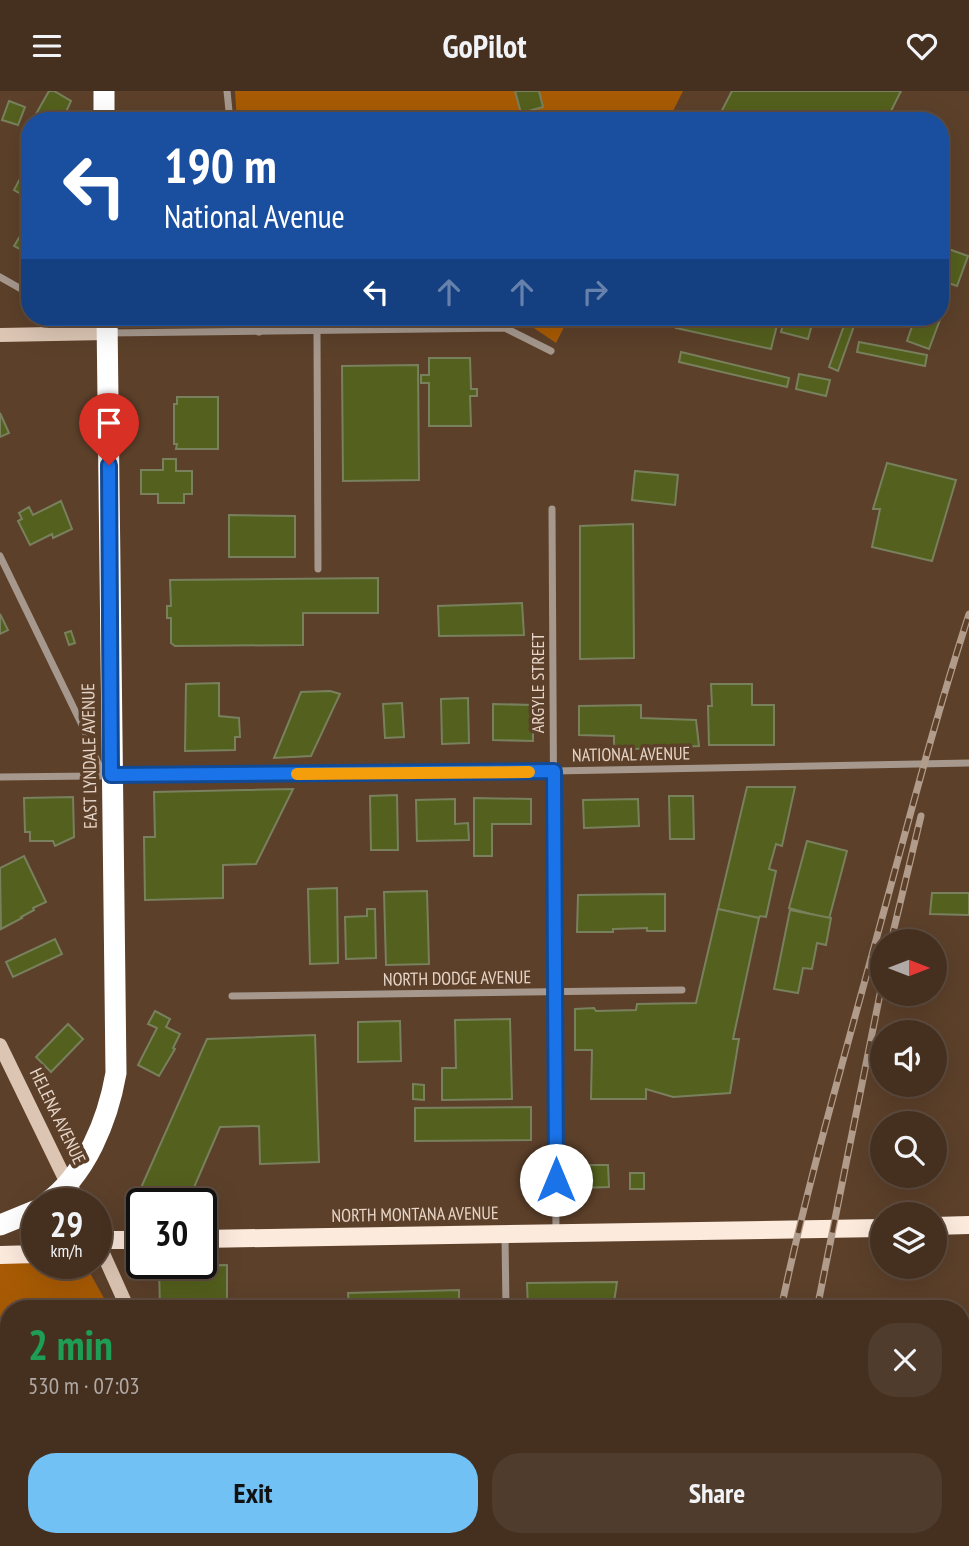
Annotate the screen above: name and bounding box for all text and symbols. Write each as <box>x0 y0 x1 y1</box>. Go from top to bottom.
text: GoPilot <box>442 25 527 67</box>
icon: menu <box>28 27 66 65</box>
icon: heart <box>903 27 941 65</box>
text: 190 m <box>164 133 277 197</box>
icon: left <box>49 140 140 231</box>
text: National Avenue <box>164 195 345 237</box>
icon: left <box>357 273 395 311</box>
icon: ahead <box>430 273 468 311</box>
icon: ahead <box>503 273 541 311</box>
icon: right <box>576 273 614 311</box>
pin <box>79 393 139 465</box>
icon: arrive <box>90 404 128 442</box>
street label: ARGYLE STREET <box>526 633 549 733</box>
street label: EAST LYNDALE AVENUE <box>76 683 102 829</box>
street label: NATIONAL AVENUE <box>572 741 690 767</box>
north arrow <box>870 929 947 1006</box>
map controls <box>870 929 947 1279</box>
street label: NORTH DODGE AVENUE <box>383 965 531 991</box>
button: sound <box>870 1020 947 1097</box>
street label: HELENA AVENUE <box>25 1064 91 1168</box>
button: search <box>870 1111 947 1188</box>
position arrow <box>519 1143 593 1217</box>
speed limit sign: 30 <box>126 1188 217 1279</box>
text: 29 <box>50 1201 83 1247</box>
street label: NORTH MONTANA AVENUE <box>331 1201 499 1227</box>
button: layers <box>870 1202 947 1279</box>
text: km/h <box>51 1239 82 1262</box>
text: 2 min <box>28 1317 113 1372</box>
button: close <box>868 1323 942 1397</box>
text: 530 m · 07:03 <box>28 1371 140 1400</box>
button: Exit <box>28 1453 478 1533</box>
button: Share <box>492 1453 942 1533</box>

